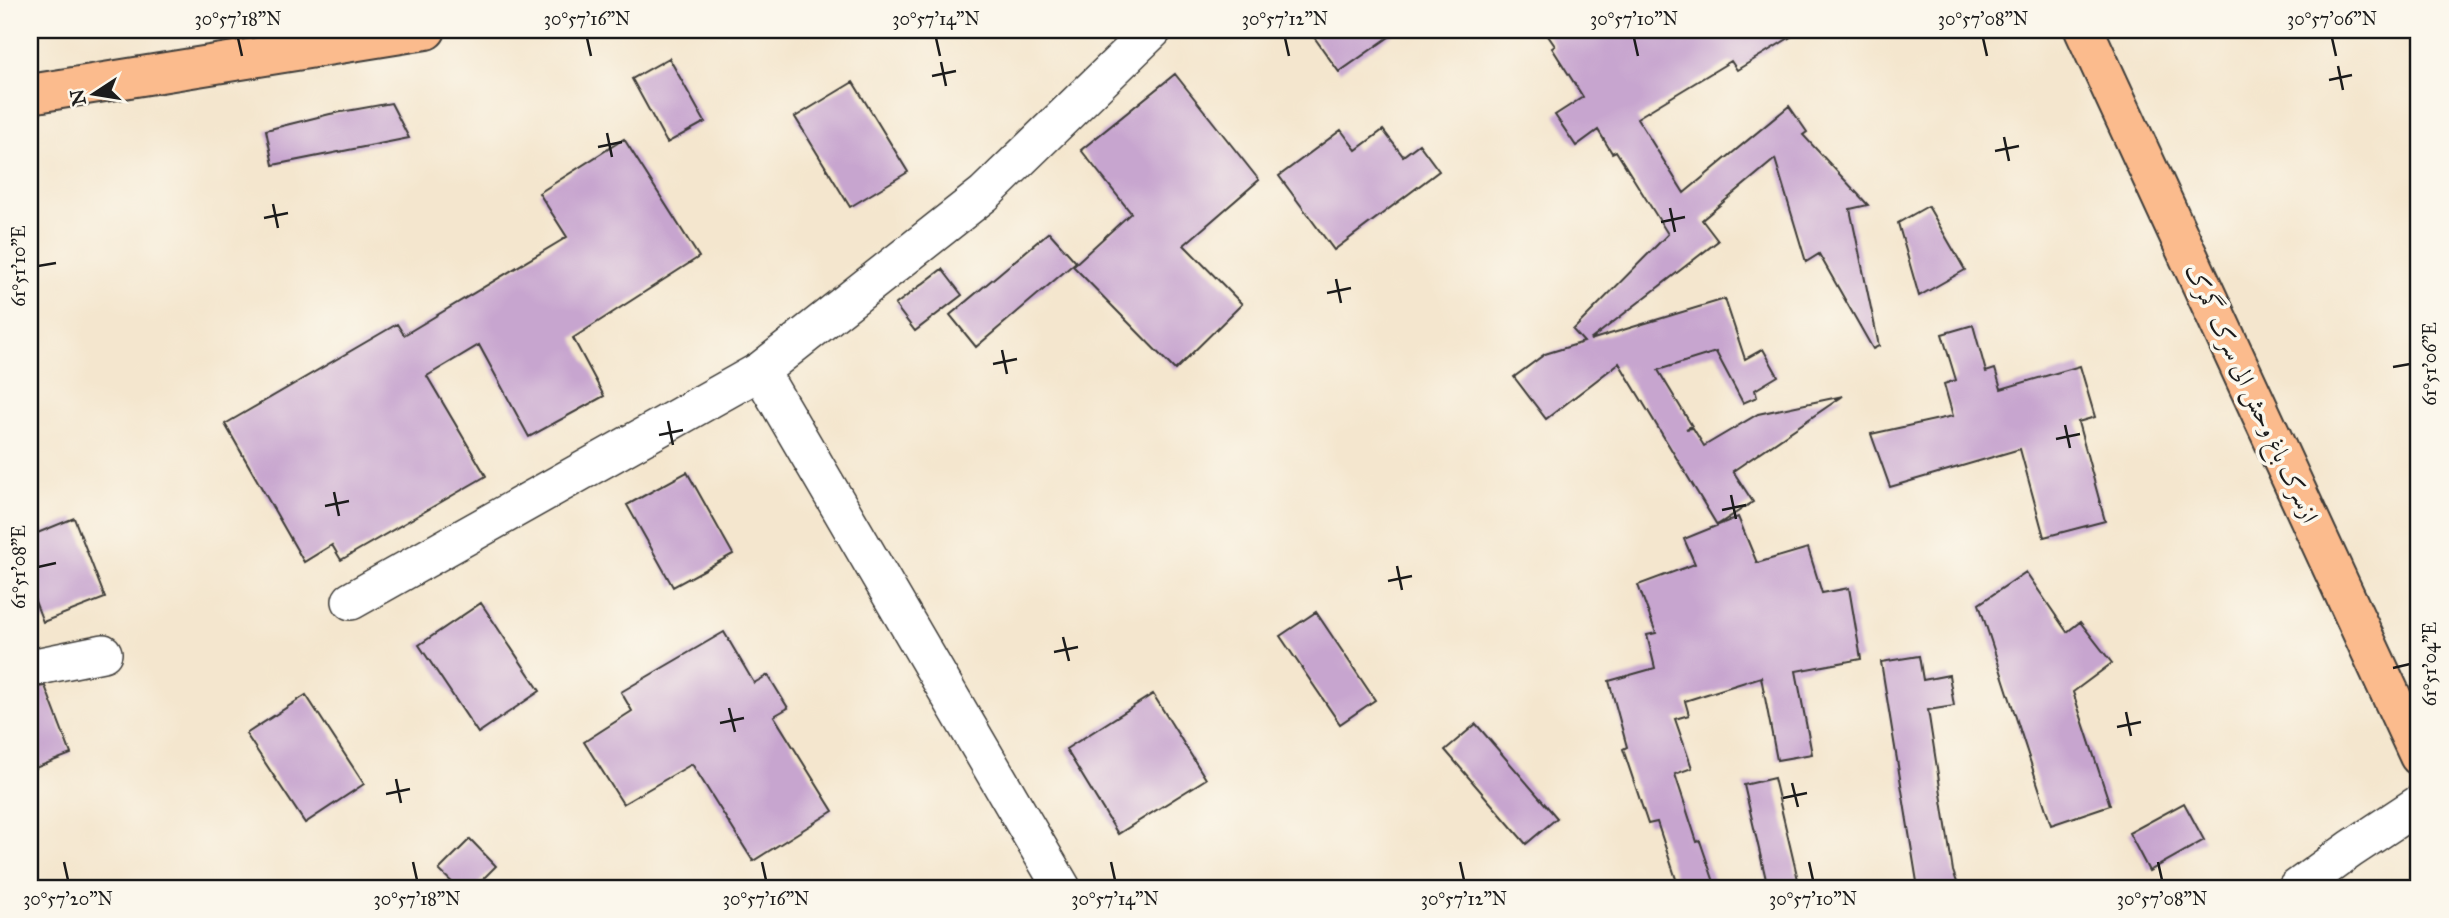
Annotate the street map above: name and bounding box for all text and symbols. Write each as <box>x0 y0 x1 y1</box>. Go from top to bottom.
text: 30°57'18"N <box>195 8 281 30</box>
text: 30°57'16"N <box>544 8 630 30</box>
text: 30°57'14"N <box>892 8 980 30</box>
text: 30°57'12"N <box>1242 8 1328 30</box>
text: 30°57'10"N <box>1590 8 1678 30</box>
text: 30°57'08"N <box>1938 8 2028 30</box>
text: 30°57'06"N <box>2287 8 2377 30</box>
north arrow <box>60 60 130 130</box>
text: N <box>65 87 91 108</box>
text: 61°51'10"E <box>8 225 30 307</box>
street label: ازسرک باغ وحش الی سرک گمرک <box>2174 258 2326 530</box>
text: 61°51'06"E <box>2419 322 2441 406</box>
text: 61°51'08"E <box>8 525 30 609</box>
text: 61°51'04"E <box>2419 622 2441 706</box>
text: 30°57'20"N <box>23 888 113 910</box>
text: 30°57'18"N <box>374 888 460 910</box>
text: 30°57'16"N <box>723 888 809 910</box>
text: 30°57'14"N <box>1071 888 1159 910</box>
text: 30°57'12"N <box>1421 888 1507 910</box>
text: 30°57'10"N <box>1769 888 1857 910</box>
text: 30°57'08"N <box>2117 888 2207 910</box>

